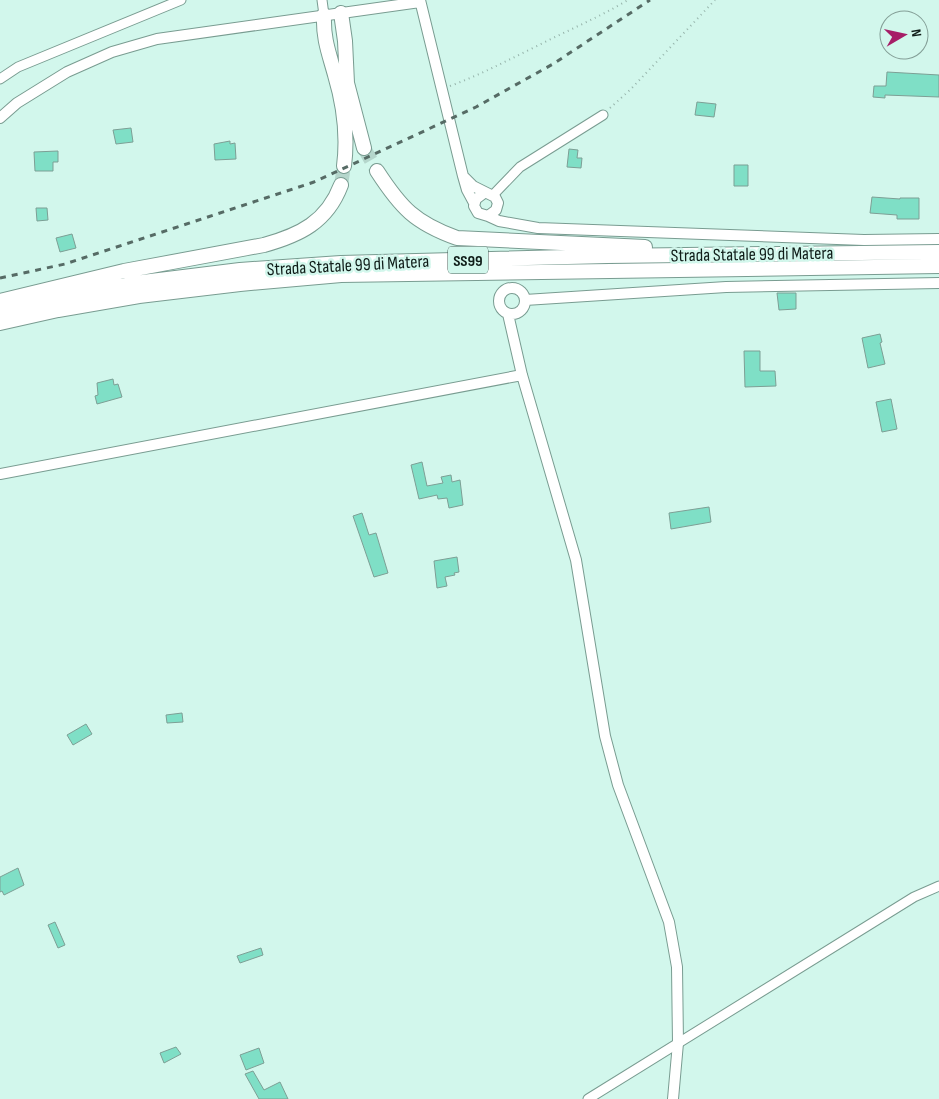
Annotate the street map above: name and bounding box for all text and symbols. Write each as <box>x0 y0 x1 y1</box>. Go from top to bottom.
north arrow <box>879 10 929 60</box>
text: N <box>907 28 925 38</box>
street label: Strada Statale 99 di Matera <box>671 243 834 266</box>
road number: SS99 <box>448 246 488 274</box>
street label: Strada Statale 99 di Matera <box>266 251 430 280</box>

